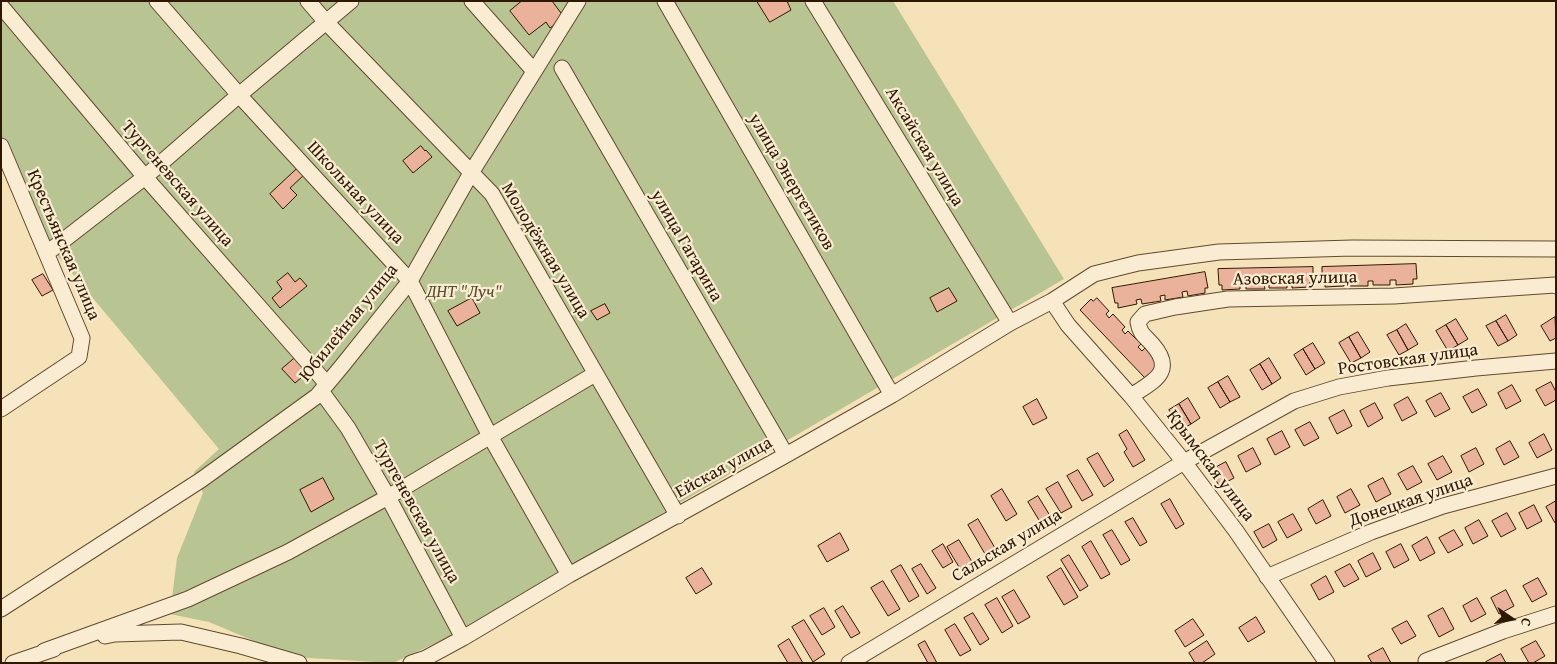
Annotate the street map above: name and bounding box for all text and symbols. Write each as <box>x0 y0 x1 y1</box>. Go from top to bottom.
street label: Аксайская улица <box>880 83 968 211</box>
street label: улица Энергетиков <box>743 110 839 254</box>
street label: Тургеневская улица <box>116 116 238 252</box>
street label: Школьная улица <box>302 137 408 249</box>
street label: Крестьянская улица <box>21 166 105 324</box>
street label: Молодёжная улица <box>496 179 594 323</box>
street label: улица Гагарина <box>645 186 727 306</box>
street label: Юбилейная улица <box>295 260 403 386</box>
street label: Азовская улица <box>1233 267 1357 291</box>
park label: ДНТ "Луч" <box>426 281 502 303</box>
street label: Ростовская улица <box>1337 339 1479 381</box>
street label: Крымская улица <box>1161 406 1259 526</box>
street label: Ейская улица <box>672 433 776 503</box>
street label: Тургеневская улица <box>368 437 464 587</box>
street label: Донецкая улица <box>1346 470 1476 532</box>
street label: Сальская улица <box>948 505 1066 587</box>
north arrow <box>1487 594 1537 644</box>
text: С <box>1516 616 1537 628</box>

